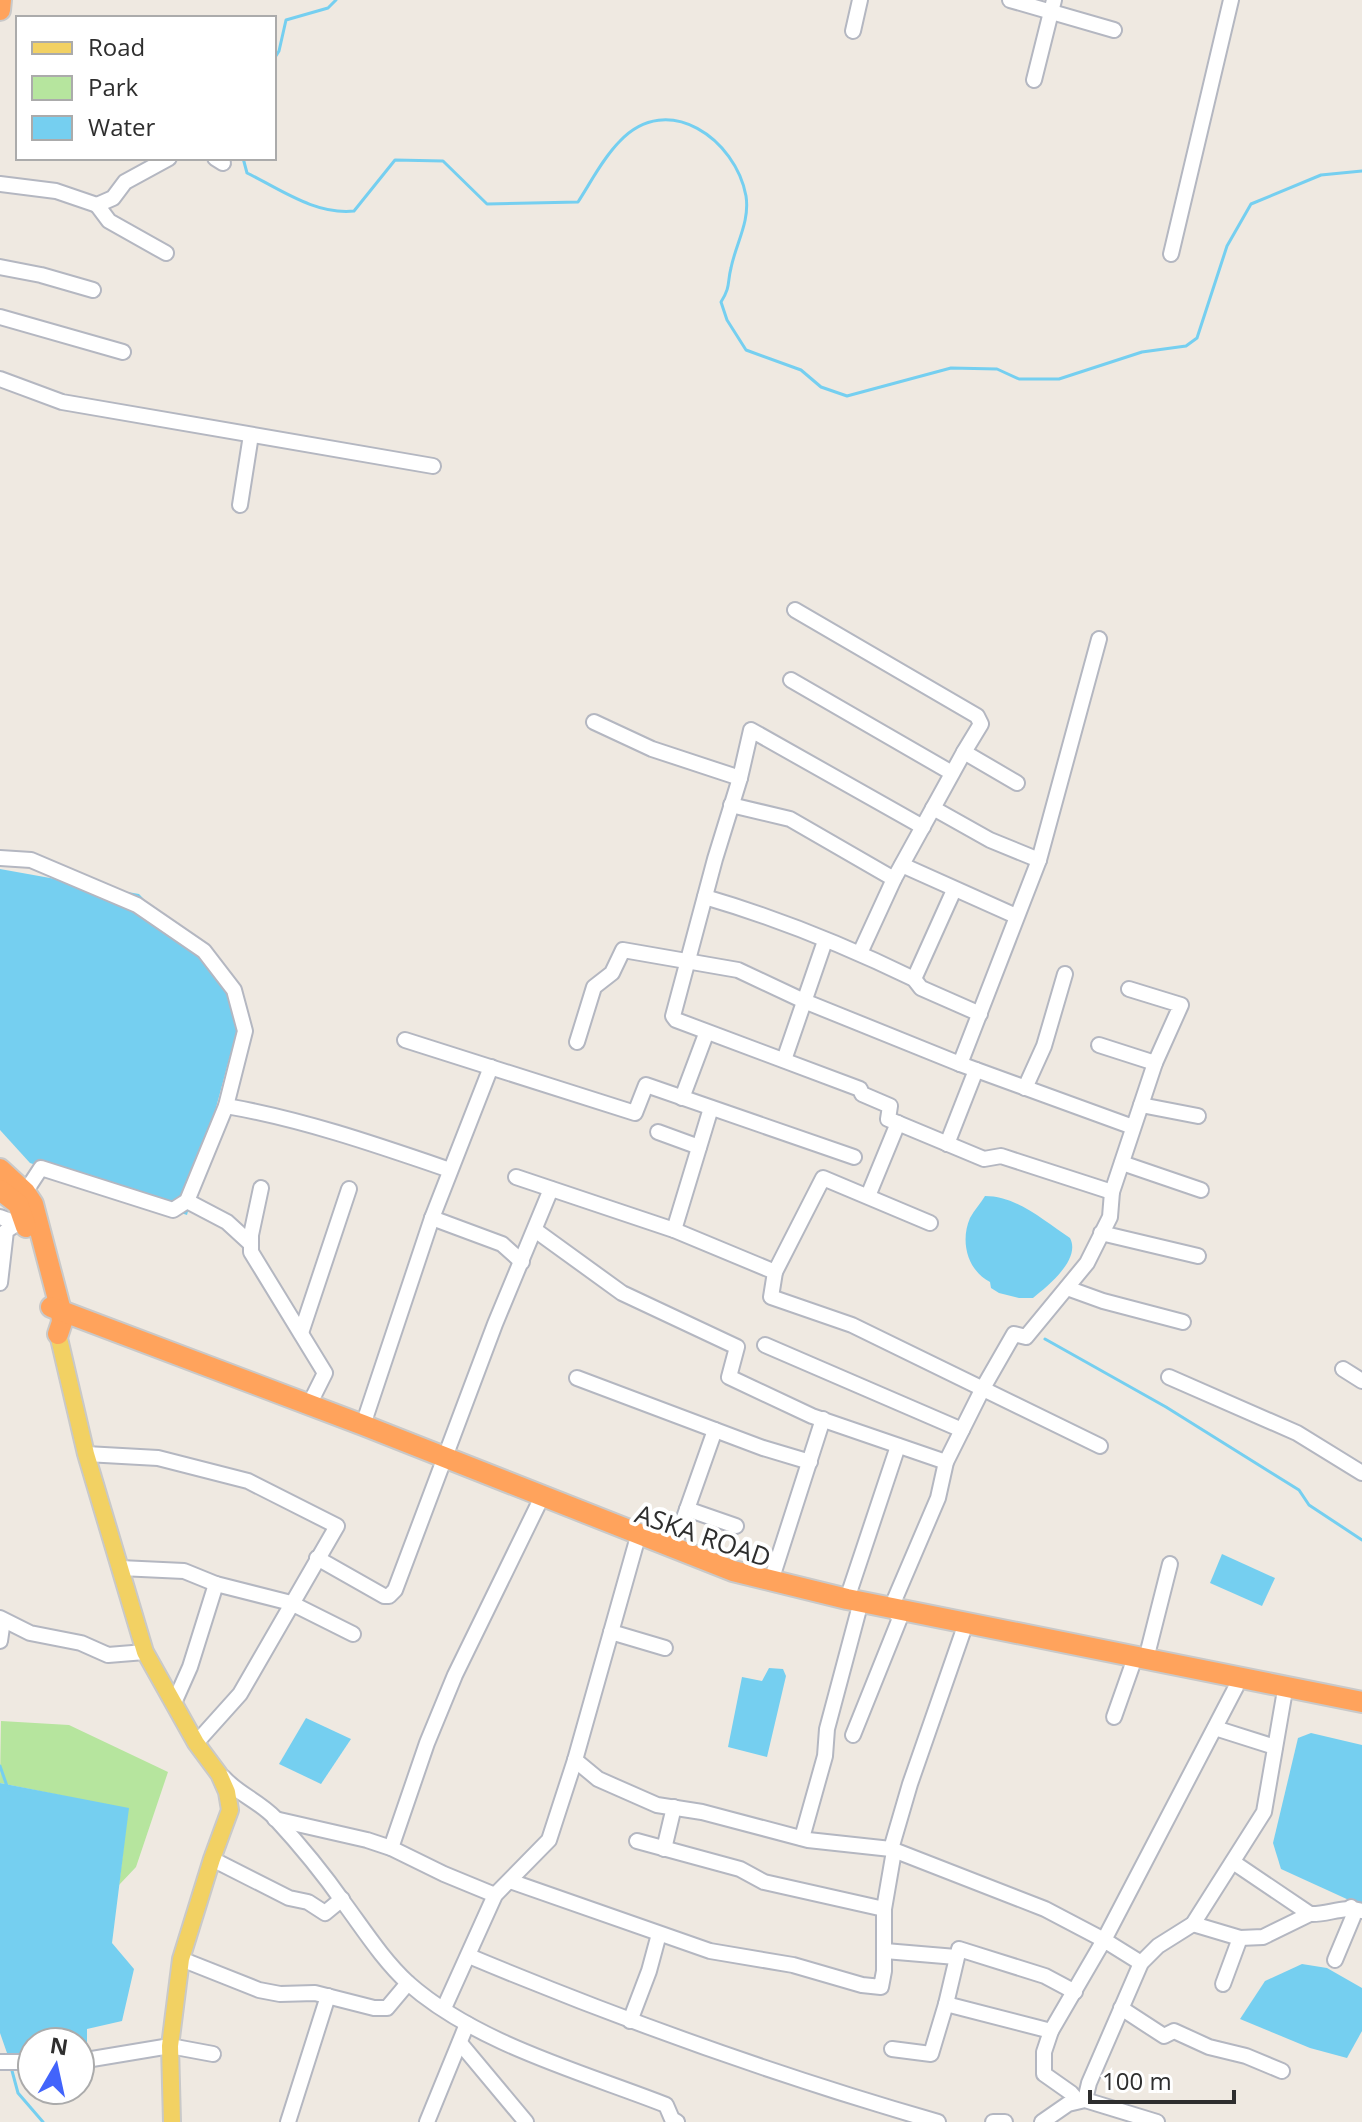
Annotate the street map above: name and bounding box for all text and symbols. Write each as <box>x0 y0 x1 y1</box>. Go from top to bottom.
legend <box>16 16 276 160</box>
text: Road <box>88 30 145 63</box>
text: Park <box>88 70 139 103</box>
text: Water <box>88 110 156 143</box>
street label: ASKA ROAD <box>631 1495 776 1575</box>
north arrow <box>16 2026 96 2106</box>
text: N <box>48 2029 70 2061</box>
scale bar <box>1090 2054 1234 2104</box>
text: 100 m <box>1102 2064 1172 2097</box>

